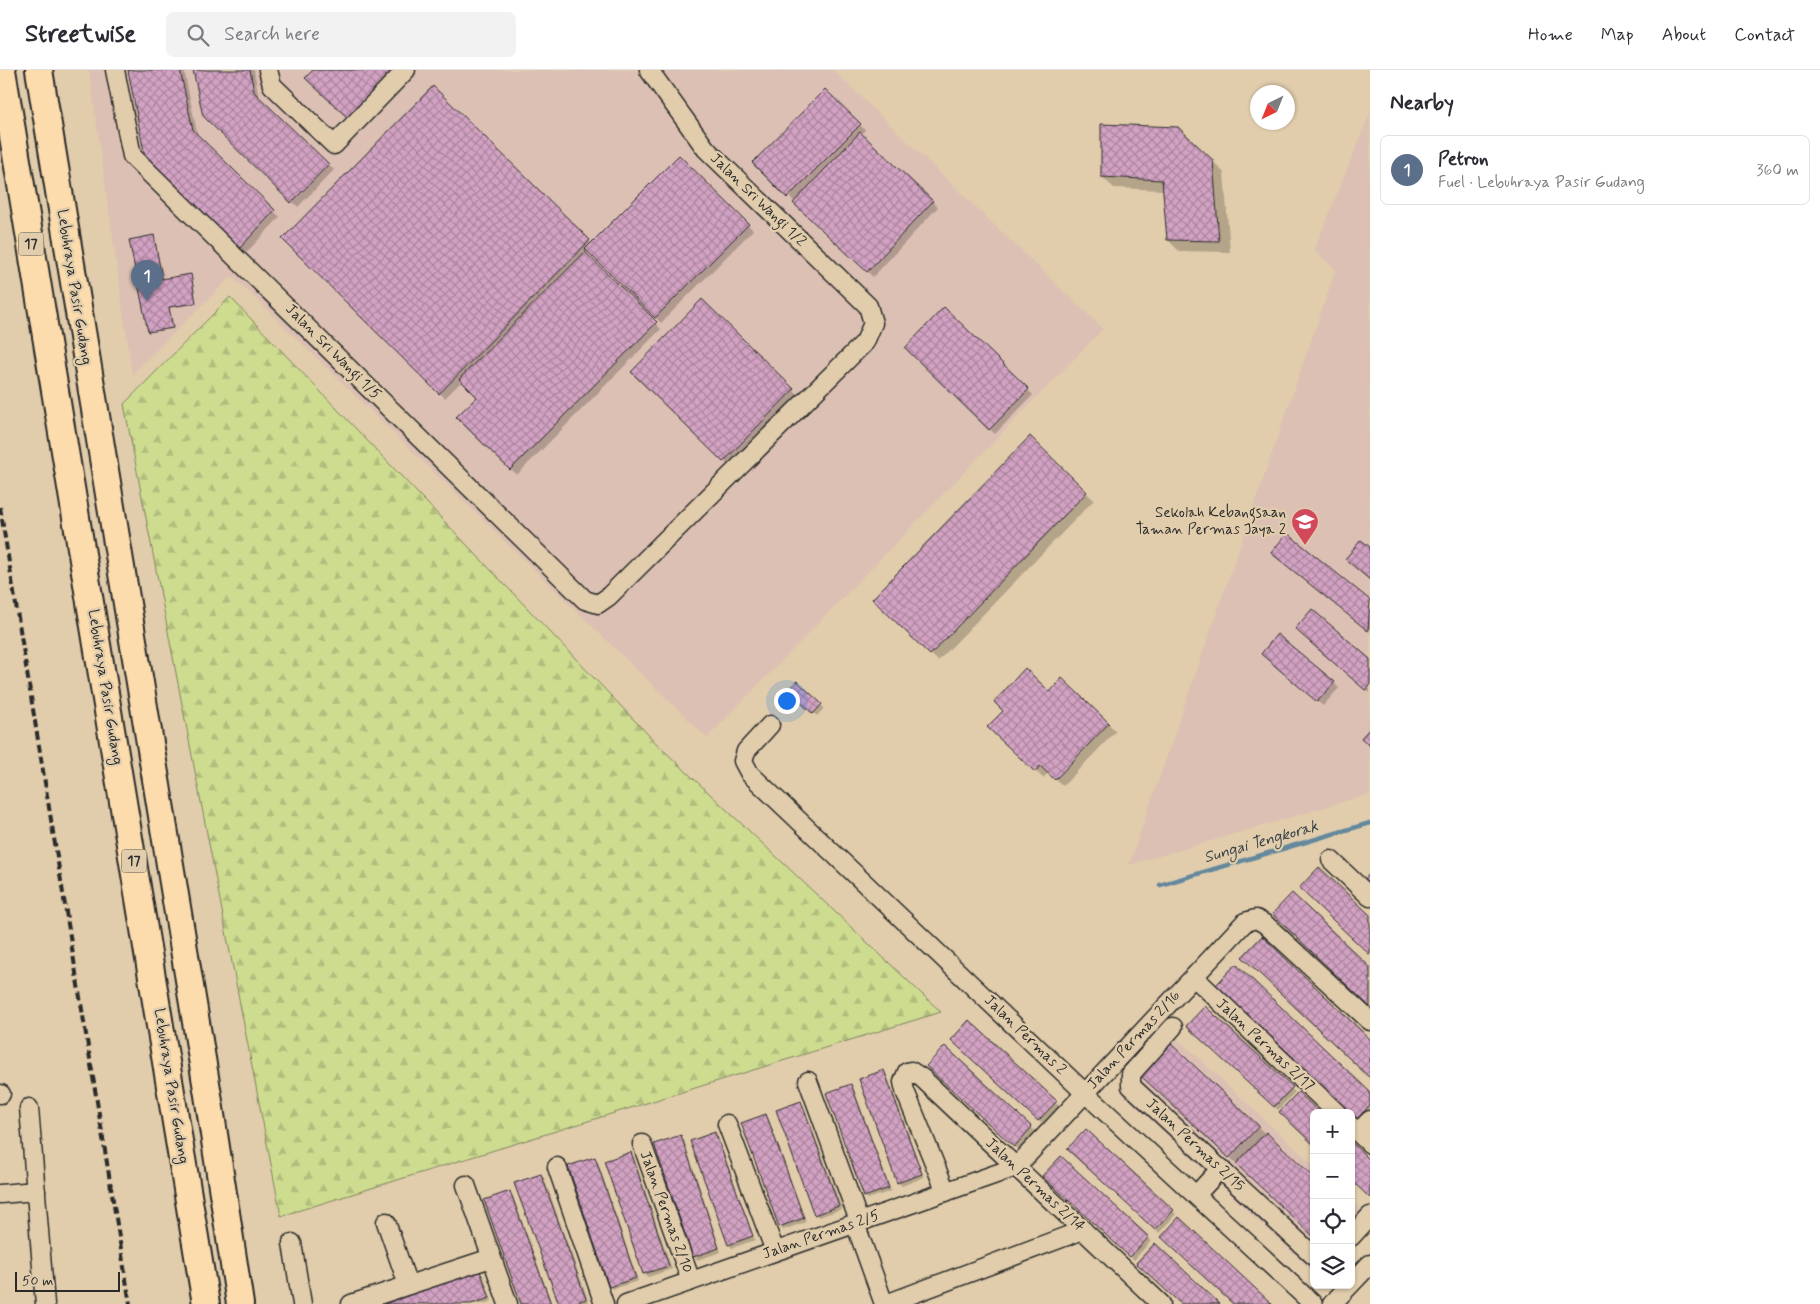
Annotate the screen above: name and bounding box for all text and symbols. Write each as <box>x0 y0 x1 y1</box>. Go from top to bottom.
search box <box>166 12 516 57</box>
text: Streetwise <box>25 19 136 50</box>
icon: search <box>184 21 212 49</box>
text: Search here <box>224 22 320 47</box>
text: Home <box>1528 23 1573 47</box>
text: Map <box>1601 23 1634 47</box>
text: About <box>1662 23 1706 47</box>
text: Contact <box>1734 23 1795 47</box>
north arrow <box>1250 85 1295 130</box>
text: Nearby <box>1390 89 1454 117</box>
text: Petron <box>1438 147 1489 172</box>
street label: Jalan Sri Wangi 1/2 <box>705 149 810 252</box>
text: 1 <box>1403 160 1411 181</box>
text: 360 m <box>1756 160 1799 181</box>
text: Fuel · Lebuhraya Pasir Gudang <box>1438 172 1645 193</box>
street label: Lebuhraya Pasir Gudang <box>51 208 96 366</box>
road number: 17 <box>18 232 44 255</box>
pin: 1 <box>131 260 163 301</box>
street label: Jalan Sri Wangi 1/5 <box>280 300 385 405</box>
place label: Sekolah Kebangsaan Taman Permas Jaya 2 <box>1136 503 1286 540</box>
school or university icon: Sekolah Kebangsaan Taman Permas Jaya 2 <box>1290 507 1320 546</box>
street label: Lebuhraya Pasir Gudang <box>82 608 127 766</box>
your location <box>774 688 800 714</box>
water label: Sungai Tengkorak <box>1201 816 1321 870</box>
road number: 17 <box>122 849 146 872</box>
street label: Jalan Permas 2/16 <box>1083 986 1185 1094</box>
street label: Jalan Permas 2 <box>980 991 1070 1079</box>
street label: Jalan Permas 2/17 <box>1211 994 1319 1096</box>
street label: Lebuhraya Pasir Gudang <box>148 1007 193 1165</box>
street label: Jalan Permas 2/15 <box>1141 1094 1249 1196</box>
map controls <box>1310 1109 1355 1289</box>
button: + <box>1310 1109 1355 1154</box>
street label: Jalan Permas 2/14 <box>981 1134 1089 1236</box>
street label: Jalan Permas 2/10 <box>635 1148 697 1276</box>
button: − <box>1310 1154 1355 1199</box>
button: locate <box>1310 1199 1355 1244</box>
street label: Jalan Permas 2/5 <box>760 1206 882 1264</box>
button: layers <box>1310 1244 1355 1289</box>
scale bar <box>15 1269 120 1292</box>
text: 50 m <box>22 1272 53 1290</box>

